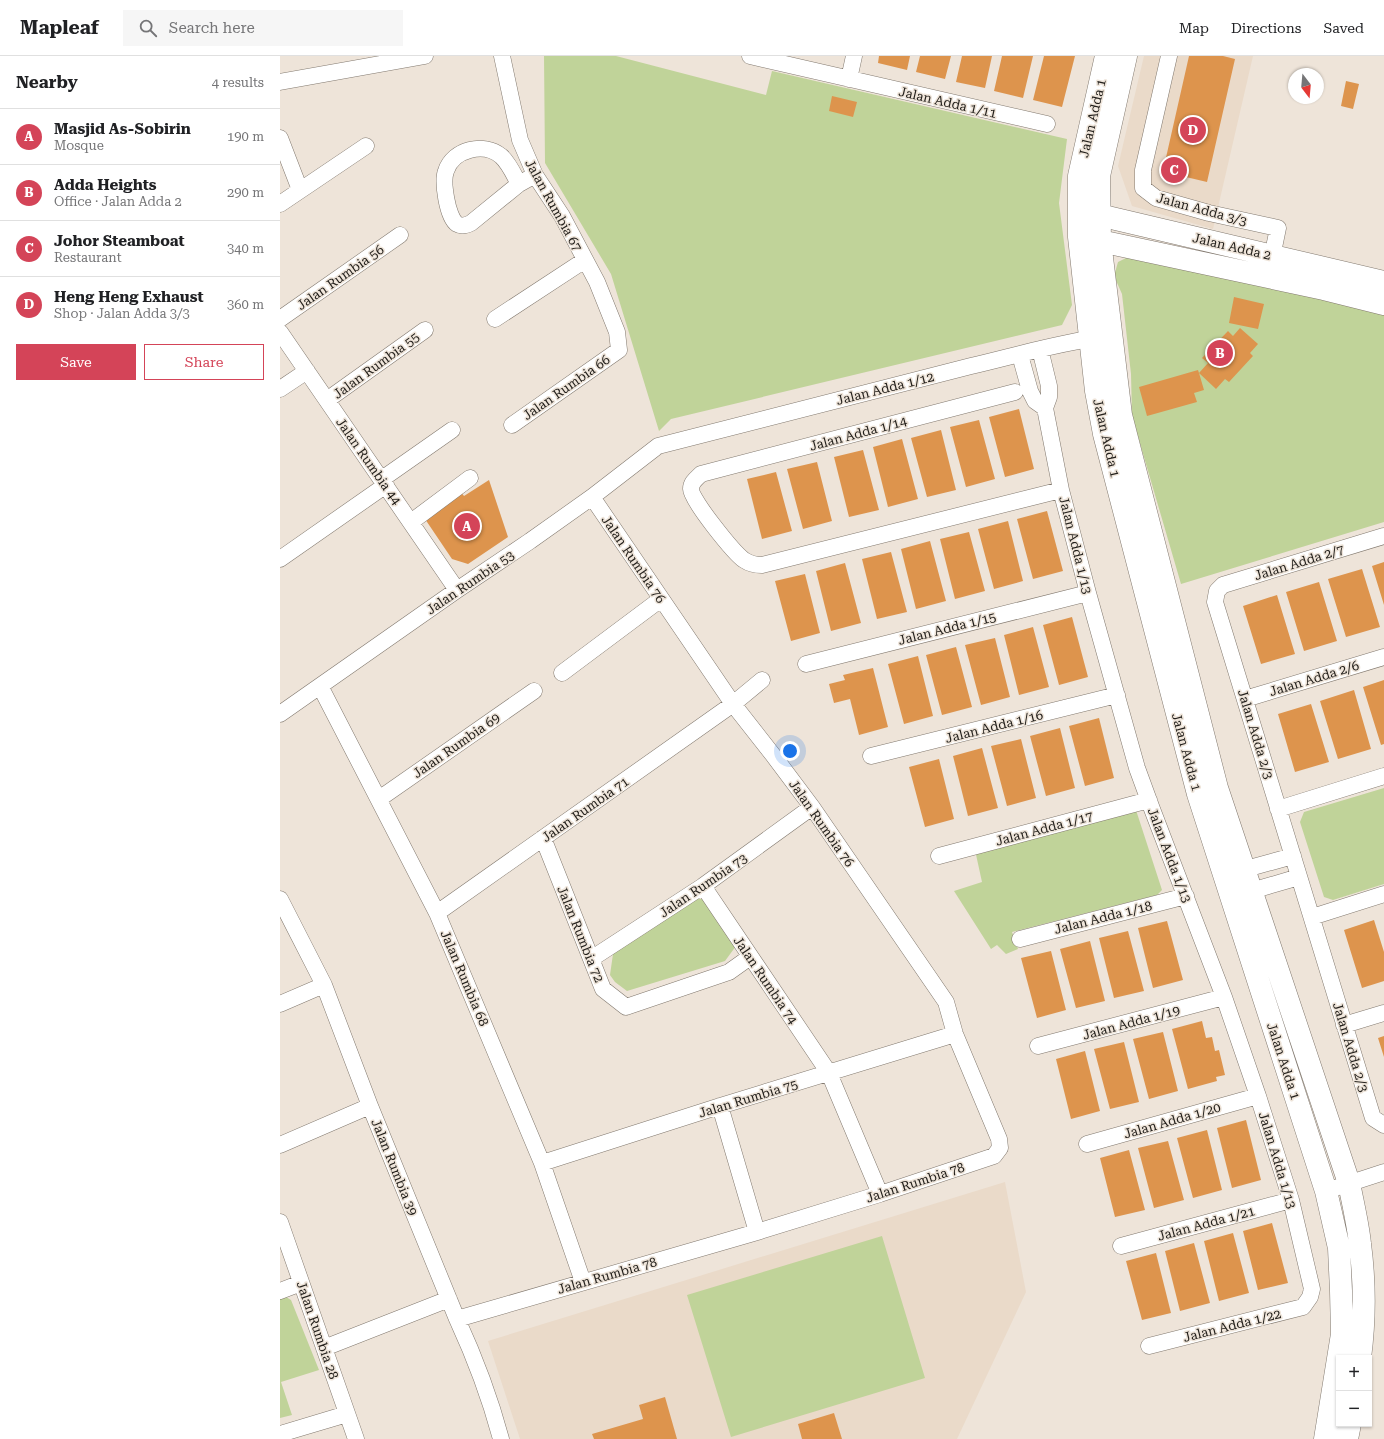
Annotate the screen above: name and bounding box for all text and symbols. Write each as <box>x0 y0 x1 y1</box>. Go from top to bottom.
search box <box>123 10 403 46</box>
text: Mapleaf <box>20 16 99 39</box>
icon: search <box>137 17 159 39</box>
text: Search here <box>169 19 255 37</box>
text: Map <box>1179 20 1209 36</box>
text: Directions <box>1231 20 1301 36</box>
text: Saved <box>1323 20 1364 36</box>
north arrow <box>1288 68 1324 104</box>
text: Nearby <box>16 72 78 92</box>
text: 4 results <box>212 75 264 90</box>
street label: Jalan Adda 1 <box>1076 77 1109 159</box>
street label: Jalan Adda 1/11 <box>897 84 998 121</box>
pin: D <box>1180 115 1206 145</box>
text: Masjid As-Sobirin <box>54 120 191 138</box>
text: A <box>24 129 34 144</box>
text: 190 m <box>227 129 264 144</box>
text: Mosque <box>54 138 104 153</box>
pin: C <box>1161 155 1187 185</box>
street label: Jalan Rumbia 67 <box>522 157 585 254</box>
text: Adda Heights <box>54 176 157 194</box>
text: B <box>24 185 34 200</box>
text: 290 m <box>227 185 264 200</box>
street label: Jalan Adda 3/3 <box>1155 190 1249 229</box>
text: Office · Jalan Adda 2 <box>54 194 182 209</box>
street label: Jalan Adda 2 <box>1191 230 1273 263</box>
text: Johor Steamboat <box>54 232 185 250</box>
text: C <box>24 241 34 256</box>
text: 340 m <box>227 241 264 256</box>
street label: Jalan Rumbia 56 <box>294 242 387 313</box>
text: Restaurant <box>54 250 122 265</box>
text: Heng Heng Exhaust <box>54 288 204 306</box>
text: D <box>24 297 34 312</box>
text: 360 m <box>227 297 264 312</box>
text: Shop · Jalan Adda 3/3 <box>54 306 190 321</box>
street label: Jalan Rumbia 55 <box>330 329 422 402</box>
pin: B <box>1207 338 1233 368</box>
button: Save <box>16 344 136 380</box>
button: Share <box>144 344 264 380</box>
street label: Jalan Rumbia 66 <box>520 352 613 423</box>
street label: Jalan Adda 1/12 <box>835 369 936 408</box>
street label: Jalan Adda 1 <box>1090 397 1123 479</box>
street label: Jalan Adda 1/14 <box>808 413 909 454</box>
street label: Jalan Rumbia 44 <box>333 415 405 508</box>
street label: Jalan Adda 1/13 <box>1056 495 1095 596</box>
pin: A <box>454 511 480 541</box>
street label: Jalan Rumbia 76 <box>599 512 669 606</box>
street label: Jalan Adda 2/7 <box>1253 542 1346 583</box>
street label: Jalan Rumbia 53 <box>423 547 517 617</box>
street label: Jalan Adda 1/15 <box>897 609 998 648</box>
street label: Jalan Adda 2/6 <box>1268 658 1361 699</box>
street label: Jalan Adda 2/3 <box>1235 688 1276 781</box>
street label: Jalan Adda 1/16 <box>944 707 1045 746</box>
street label: Jalan Rumbia 69 <box>410 710 503 781</box>
street label: Jalan Adda 1 <box>1169 711 1204 793</box>
your location <box>780 741 800 761</box>
street label: Jalan Rumbia 71 <box>539 774 632 845</box>
street label: Jalan Rumbia 76 <box>786 777 857 870</box>
street label: Jalan Adda 1/13 <box>1145 806 1194 905</box>
street label: Jalan Adda 1/17 <box>994 808 1094 849</box>
street label: Jalan Rumbia 73 <box>656 850 750 920</box>
street label: Jalan Rumbia 72 <box>554 884 607 985</box>
street label: Jalan Adda 1/18 <box>1053 898 1154 937</box>
street label: Jalan Rumbia 68 <box>438 928 492 1028</box>
street label: Jalan Rumbia 74 <box>731 933 801 1028</box>
street label: Jalan Adda 2/3 <box>1330 1001 1371 1094</box>
street label: Jalan Adda 1/19 <box>1081 1002 1181 1043</box>
street label: Jalan Adda 1 <box>1264 1021 1303 1102</box>
street label: Jalan Rumbia 75 <box>697 1076 799 1121</box>
street label: Jalan Adda 1/20 <box>1122 1099 1222 1141</box>
street label: Jalan Adda 1/13 <box>1256 1110 1299 1210</box>
street label: Jalan Rumbia 39 <box>368 1117 421 1218</box>
street label: Jalan Rumbia 78 <box>864 1159 966 1205</box>
street label: Jalan Adda 1/21 <box>1156 1203 1256 1244</box>
street label: Jalan Rumbia 78 <box>556 1254 659 1297</box>
street label: Jalan Rumbia 28 <box>294 1279 341 1381</box>
street label: Jalan Adda 1/22 <box>1182 1306 1283 1345</box>
map controls <box>1336 1355 1372 1427</box>
button: + <box>1336 1355 1372 1391</box>
button: − <box>1336 1391 1372 1427</box>

